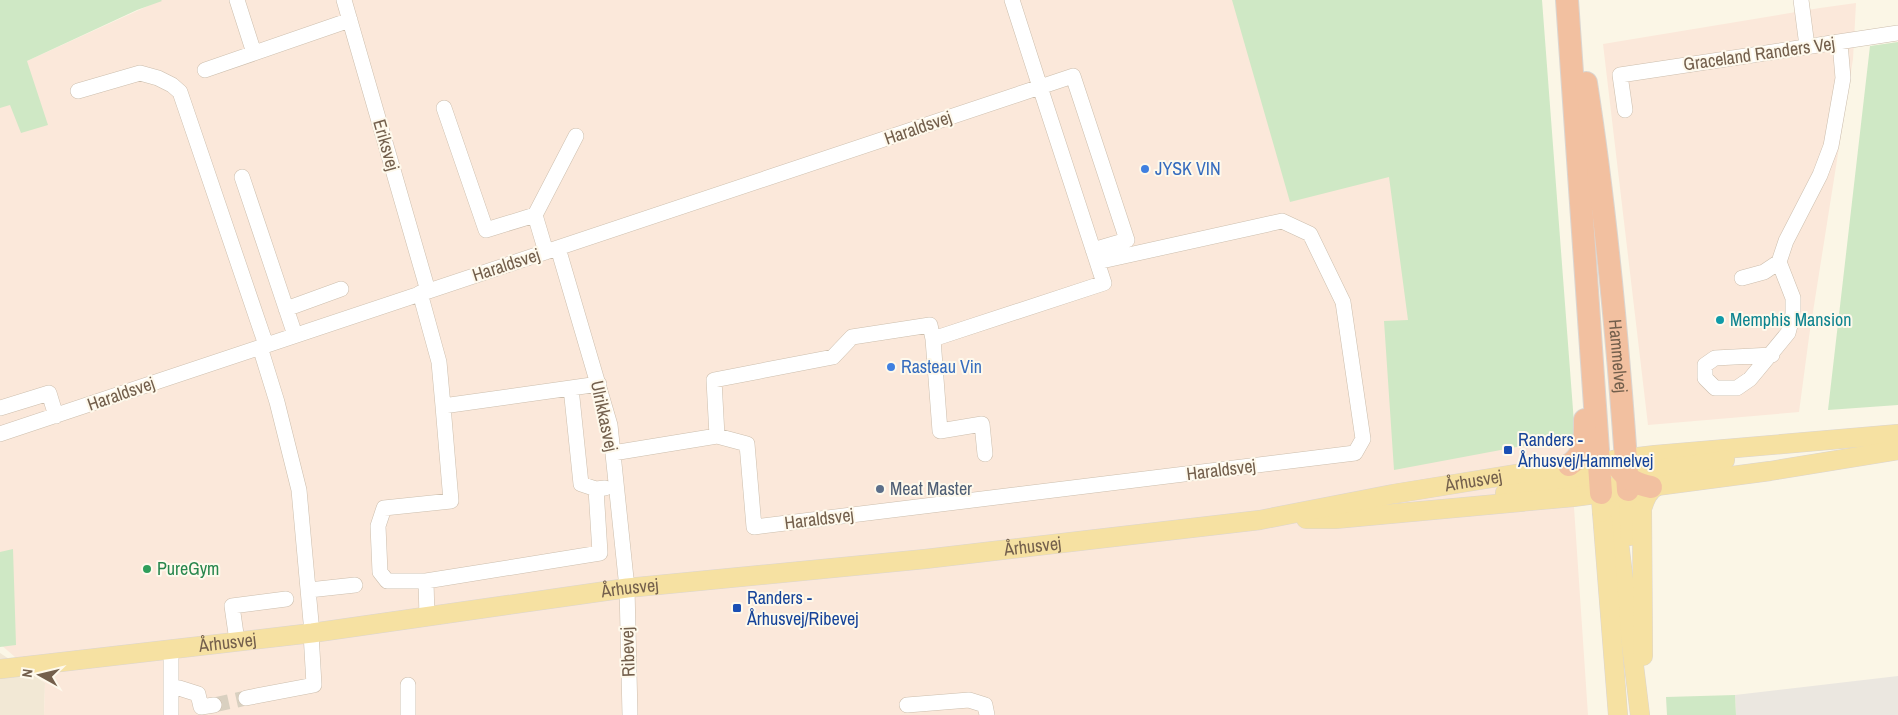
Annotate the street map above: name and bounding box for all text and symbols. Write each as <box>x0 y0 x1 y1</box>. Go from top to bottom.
street label: Graceland Randers Vej <box>1682 31 1836 77</box>
street label: Haraldsvej <box>881 104 955 151</box>
street label: Eriksvej <box>367 116 406 174</box>
place label: JYSK VIN <box>1155 156 1221 181</box>
marker: JYSK VIN <box>1139 163 1151 175</box>
street label: Haraldsvej <box>469 242 543 287</box>
place label: Memphis Mansion <box>1730 307 1851 332</box>
marker: Memphis Mansion <box>1714 314 1726 326</box>
street label: Hammelvej <box>1603 318 1634 394</box>
place label: Rasteau Vin <box>901 354 982 379</box>
marker: Rasteau Vin <box>885 361 897 373</box>
street label: Haraldsvej <box>84 370 158 417</box>
street label: Ulrikkasvej <box>585 378 624 454</box>
place label: Randers - Århusvej/Hammelvej <box>1517 427 1653 473</box>
marker: Randers - Århusvej/Hammelvej <box>1502 444 1514 456</box>
street label: Haraldsvej <box>1185 453 1257 486</box>
street label: Århusvej <box>1442 463 1504 498</box>
place label: Meat Master <box>890 476 972 501</box>
marker: Meat Master <box>874 483 886 495</box>
street label: Haraldsvej <box>783 502 855 535</box>
street label: Århusvej <box>1002 530 1063 562</box>
place label: PureGym <box>157 556 219 581</box>
marker: PureGym <box>141 563 153 575</box>
street label: Århusvej <box>598 572 659 604</box>
place label: Randers - Århusvej/Ribevej <box>746 585 859 631</box>
marker: Randers - Århusvej/Ribevej <box>731 602 743 614</box>
street label: Århusvej <box>196 627 257 658</box>
street label: Ribevej <box>614 627 641 677</box>
north arrow <box>15 650 65 700</box>
text: N <box>18 668 37 679</box>

